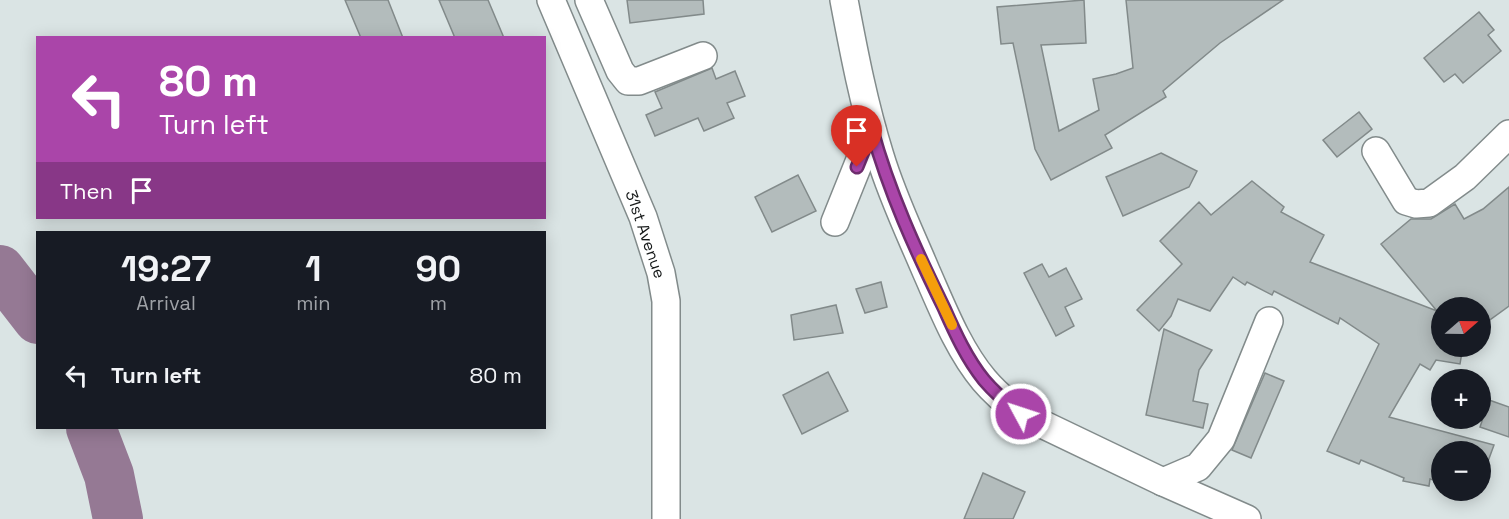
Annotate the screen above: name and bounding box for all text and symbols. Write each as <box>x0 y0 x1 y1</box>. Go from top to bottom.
text: 80 m <box>159 55 258 108</box>
icon: left <box>60 60 138 138</box>
pin <box>831 105 882 167</box>
text: Turn left <box>159 107 269 142</box>
icon: arrive <box>840 114 873 147</box>
icon: arrive <box>125 174 158 207</box>
text: Then <box>60 177 113 205</box>
street label: 31st Avenue <box>621 187 670 281</box>
text: 19:27 <box>121 246 211 292</box>
text: 1 <box>305 246 321 292</box>
text: 90 <box>415 246 461 292</box>
text: Arrival <box>136 290 196 316</box>
text: min <box>296 290 331 316</box>
text: m <box>430 290 447 316</box>
north arrow <box>1431 297 1491 357</box>
map controls <box>1431 297 1491 501</box>
icon: left <box>60 359 93 392</box>
text: Turn left <box>111 361 201 389</box>
text: 80 m <box>470 361 522 389</box>
button: + <box>1431 369 1491 429</box>
position arrow <box>989 382 1053 446</box>
button: − <box>1431 441 1491 501</box>

